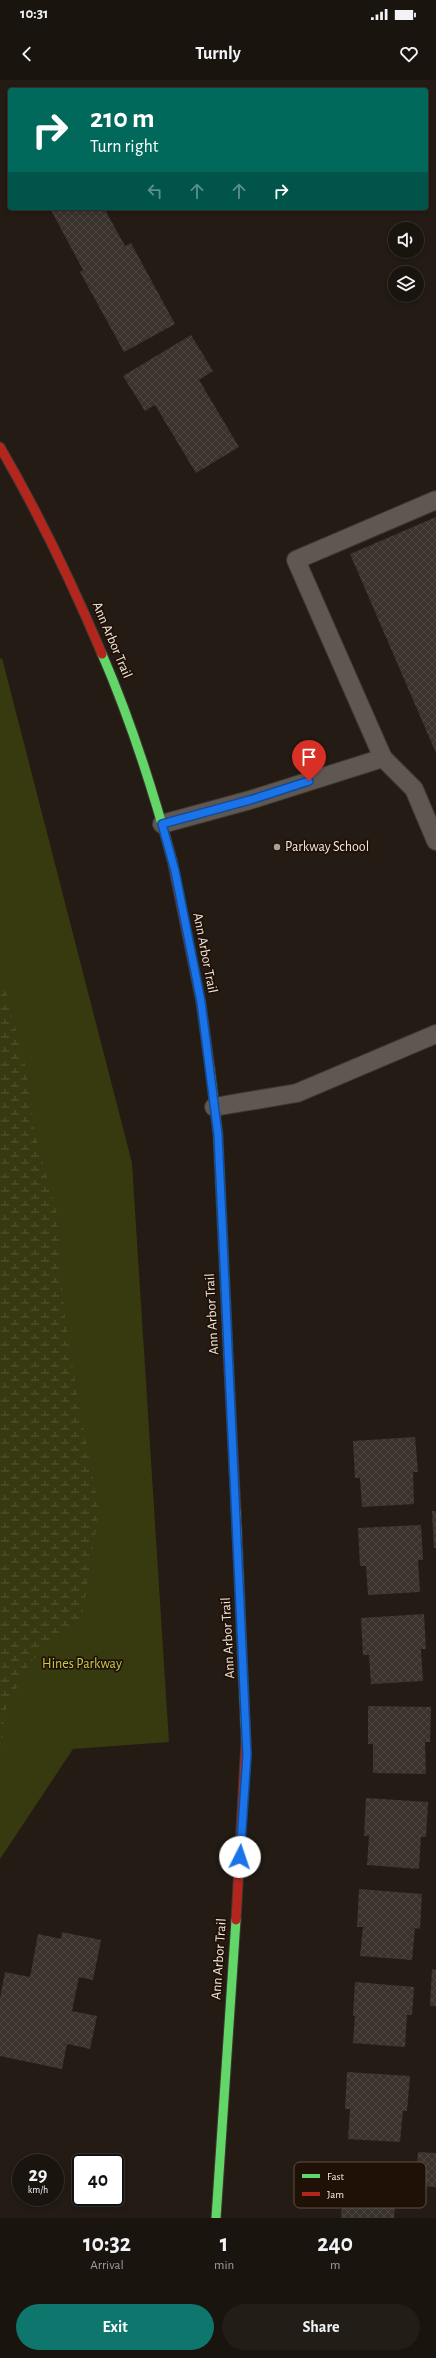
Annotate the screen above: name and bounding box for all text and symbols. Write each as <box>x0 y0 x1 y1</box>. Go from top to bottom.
text: 10:31 <box>20 6 49 21</box>
icon: back <box>16 43 38 65</box>
icon: heart <box>398 43 420 65</box>
text: Turnly <box>195 45 241 63</box>
icon: right <box>24 104 76 156</box>
text: 210 m <box>90 105 155 133</box>
text: Turn right <box>90 138 159 156</box>
icon: left <box>144 180 166 202</box>
icon: ahead <box>186 180 208 202</box>
icon: ahead <box>228 180 250 202</box>
icon: right <box>270 180 292 202</box>
map controls <box>388 222 424 302</box>
button: sound <box>388 222 424 258</box>
button: layers <box>388 266 424 302</box>
street label: Ann Arbor Trail <box>90 600 134 680</box>
pin <box>292 740 326 781</box>
icon: arrive <box>298 746 320 768</box>
place label: Parkway School <box>285 840 369 854</box>
marker: Parkway School <box>272 842 282 852</box>
street label: Ann Arbor Trail <box>190 912 220 994</box>
street label: Ann Arbor Trail <box>203 1273 221 1355</box>
street label: Ann Arbor Trail <box>219 1597 237 1679</box>
park label: Hines Parkway <box>42 1657 122 1671</box>
position arrow <box>219 1836 261 1878</box>
street label: Ann Arbor Trail <box>209 1918 229 2000</box>
speed limit sign: 40 <box>72 2154 124 2206</box>
legend <box>294 2162 426 2208</box>
text: 29 <box>28 2165 48 2185</box>
text: Fast <box>327 2171 345 2182</box>
text: km/h <box>28 2185 48 2195</box>
text: Jam <box>327 2189 344 2200</box>
text: 10:32 <box>83 2232 131 2256</box>
text: 1 <box>220 2232 229 2256</box>
text: 240 <box>317 2232 353 2256</box>
text: Arrival <box>90 2259 124 2272</box>
text: min <box>214 2259 234 2272</box>
text: m <box>330 2259 340 2272</box>
button: Exit <box>16 2304 214 2350</box>
button: Share <box>222 2304 420 2350</box>

